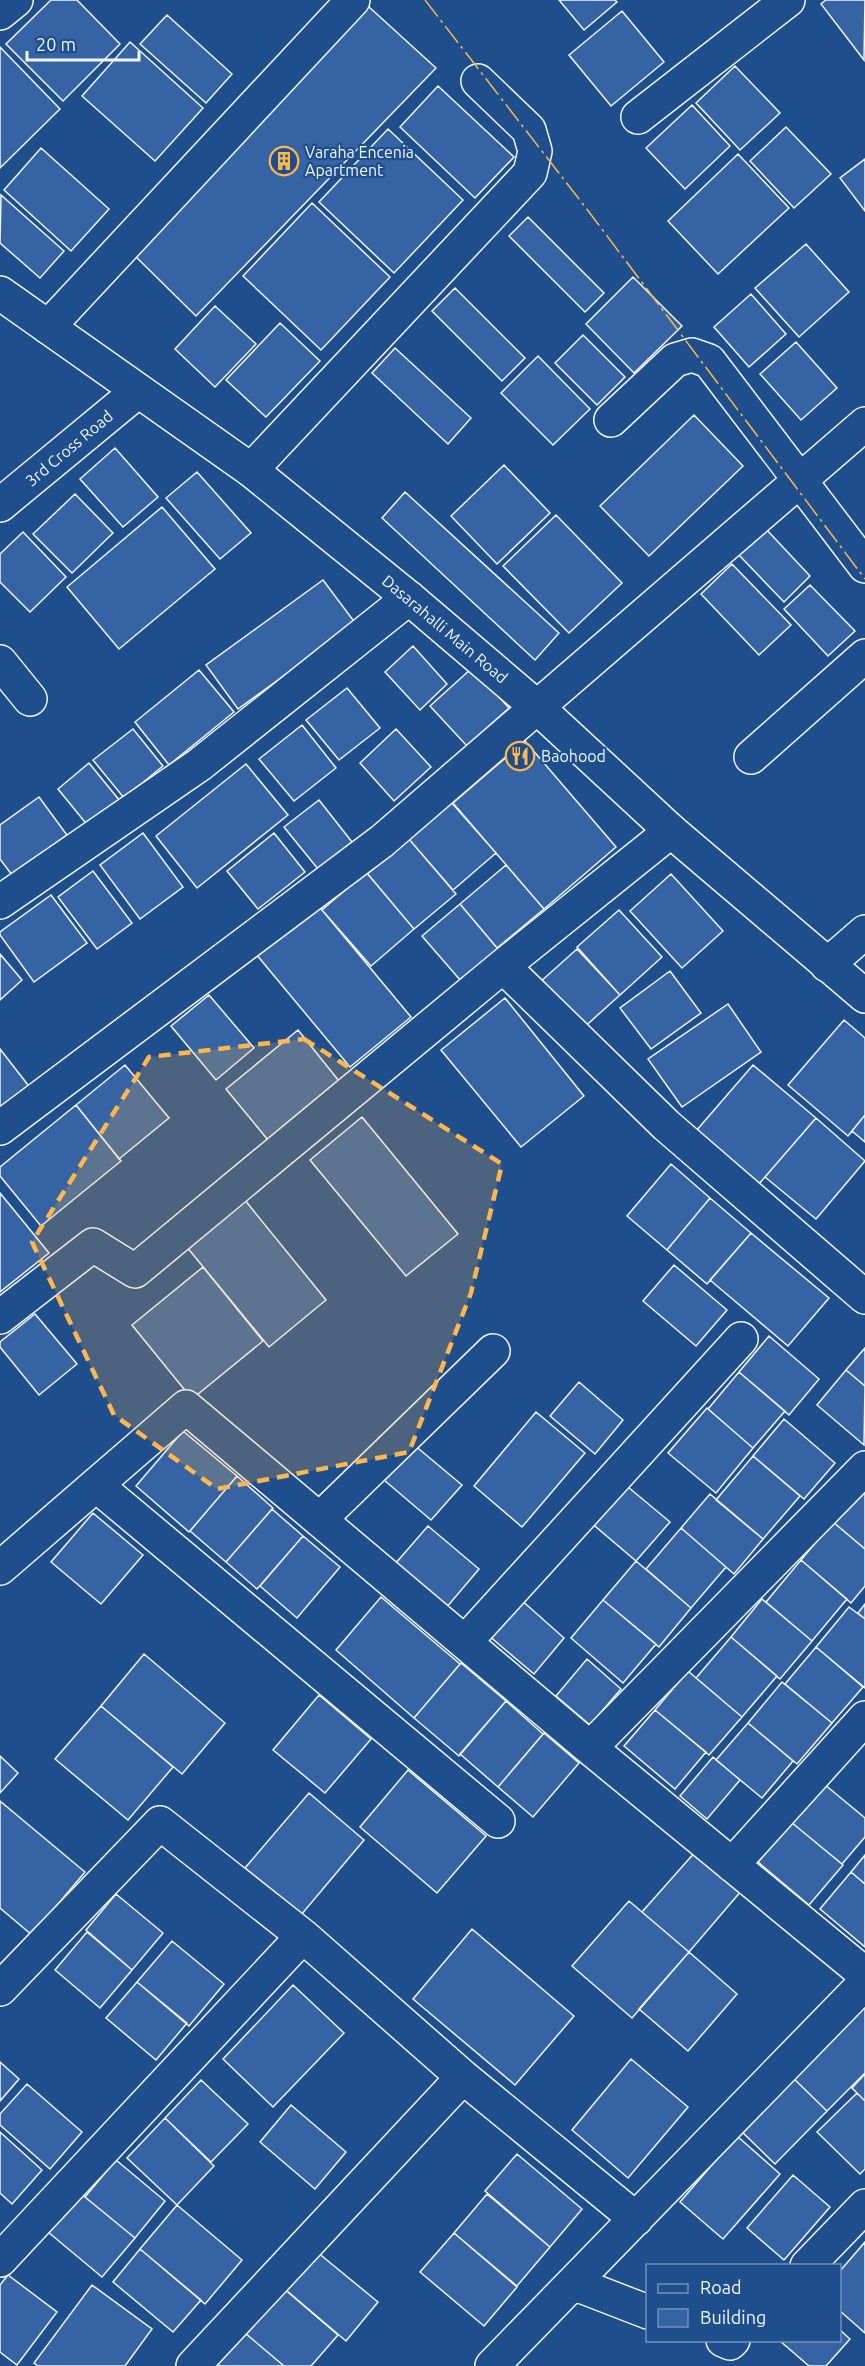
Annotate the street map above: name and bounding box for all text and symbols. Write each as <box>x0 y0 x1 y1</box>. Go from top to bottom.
scale bar <box>27 24 140 62</box>
text: 20 m <box>36 34 76 54</box>
place label: Varaha Encenia Apartment <box>305 143 414 179</box>
building icon: Varaha Encenia Apartment <box>268 145 300 177</box>
street label: 3rd Cross Road <box>22 406 116 490</box>
street label: Dasarahalli Main Road <box>379 571 511 687</box>
restaurant icon: Baohood <box>504 740 536 772</box>
place label: Baohood <box>541 747 606 765</box>
legend <box>646 2264 841 2342</box>
text: Road <box>700 2277 742 2297</box>
text: Building <box>700 2307 766 2327</box>

